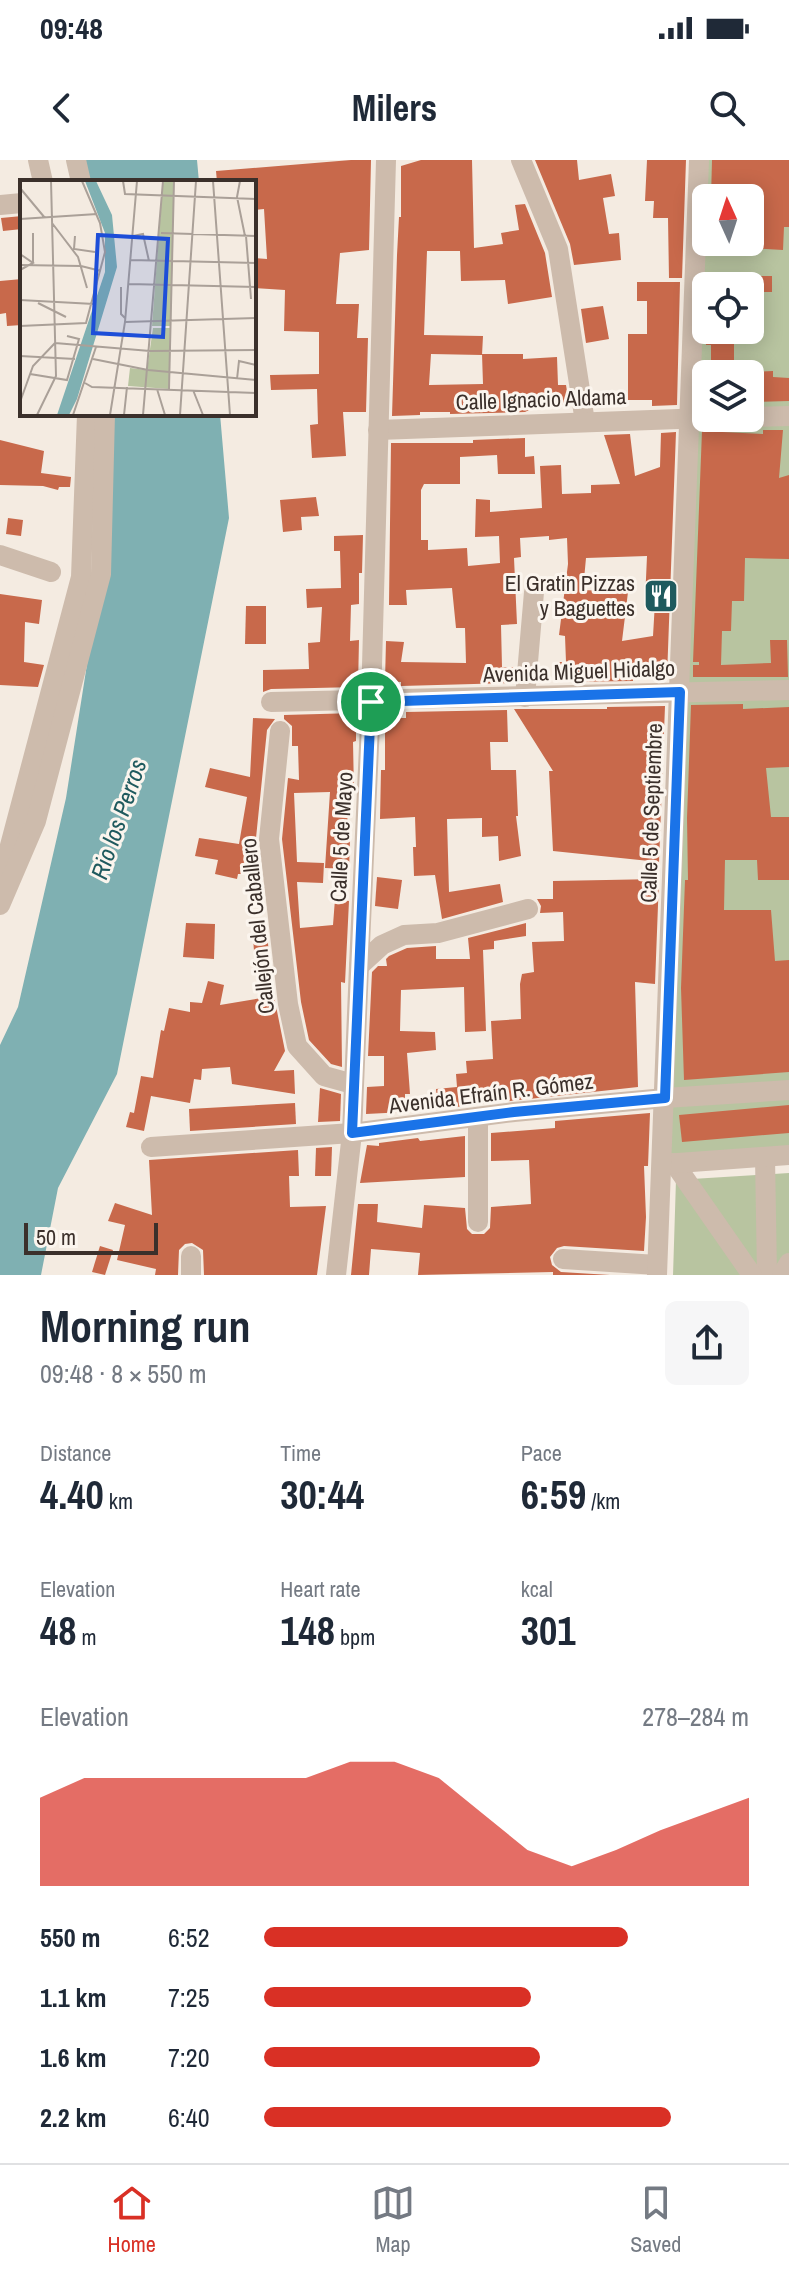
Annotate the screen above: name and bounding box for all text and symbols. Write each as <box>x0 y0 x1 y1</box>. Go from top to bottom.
text: 09:48 <box>40 8 103 48</box>
text: Milers <box>352 84 437 132</box>
icon: back <box>40 86 84 130</box>
icon: search <box>705 86 749 130</box>
inset map <box>20 180 256 416</box>
north arrow <box>692 184 764 256</box>
map controls <box>692 184 764 432</box>
button: locate <box>692 272 764 344</box>
button: layers <box>692 360 764 432</box>
street label: Calle Ignacio Aldama <box>455 381 627 417</box>
place label: El Gratin Pizzas y Baguettes <box>505 568 635 623</box>
restaurant icon: El Gratin Pizzas y Baguettes <box>642 577 680 615</box>
street label: Avenida Miguel Hidalgo <box>481 653 676 689</box>
pin <box>337 668 405 736</box>
icon: arrive <box>349 680 393 724</box>
street label: Calle 5 de Septiembre <box>633 723 669 903</box>
water label: Rio los Perros <box>83 755 153 883</box>
street label: Calle 5 de Mayo <box>323 771 359 903</box>
street label: Callejón del Caballero <box>233 837 281 1015</box>
street label: Avenida Efraín R. Gómez <box>386 1066 595 1121</box>
scale bar <box>24 1219 158 1255</box>
text: 50 m <box>36 1222 76 1252</box>
text: Morning run <box>40 1296 250 1356</box>
button: share <box>665 1301 749 1385</box>
text: 09:48 · 8 × 550 m <box>40 1356 207 1391</box>
text: Distance <box>40 1438 111 1468</box>
text: Time <box>280 1438 321 1468</box>
text: Pace <box>521 1438 562 1468</box>
text: 4.40 <box>40 1468 104 1521</box>
text: 30:44 <box>280 1468 364 1521</box>
text: 6:59 <box>521 1468 586 1521</box>
text: km <box>104 1486 133 1516</box>
text: /km <box>586 1486 620 1516</box>
text: Elevation <box>40 1574 115 1604</box>
text: Heart rate <box>280 1574 361 1604</box>
text: kcal <box>521 1574 553 1604</box>
text: 48 <box>40 1604 76 1657</box>
text: 148 <box>280 1604 335 1657</box>
text: 301 <box>521 1604 575 1657</box>
text: m <box>76 1622 97 1652</box>
text: bpm <box>335 1622 375 1652</box>
text: Elevation <box>40 1699 129 1734</box>
text: 278–284 m <box>642 1699 749 1734</box>
text: 550 m <box>40 1920 100 1955</box>
text: 6:52 <box>168 1920 210 1955</box>
text: 1.1 km <box>40 1980 106 2015</box>
text: 7:25 <box>168 1980 210 2015</box>
text: 1.6 km <box>40 2040 106 2075</box>
text: 7:20 <box>168 2040 210 2075</box>
text: 2.2 km <box>40 2100 106 2135</box>
text: 6:40 <box>168 2100 210 2135</box>
tab: Home <box>108 2181 156 2259</box>
tab: Map <box>371 2181 415 2259</box>
tab: Saved <box>630 2181 681 2259</box>

